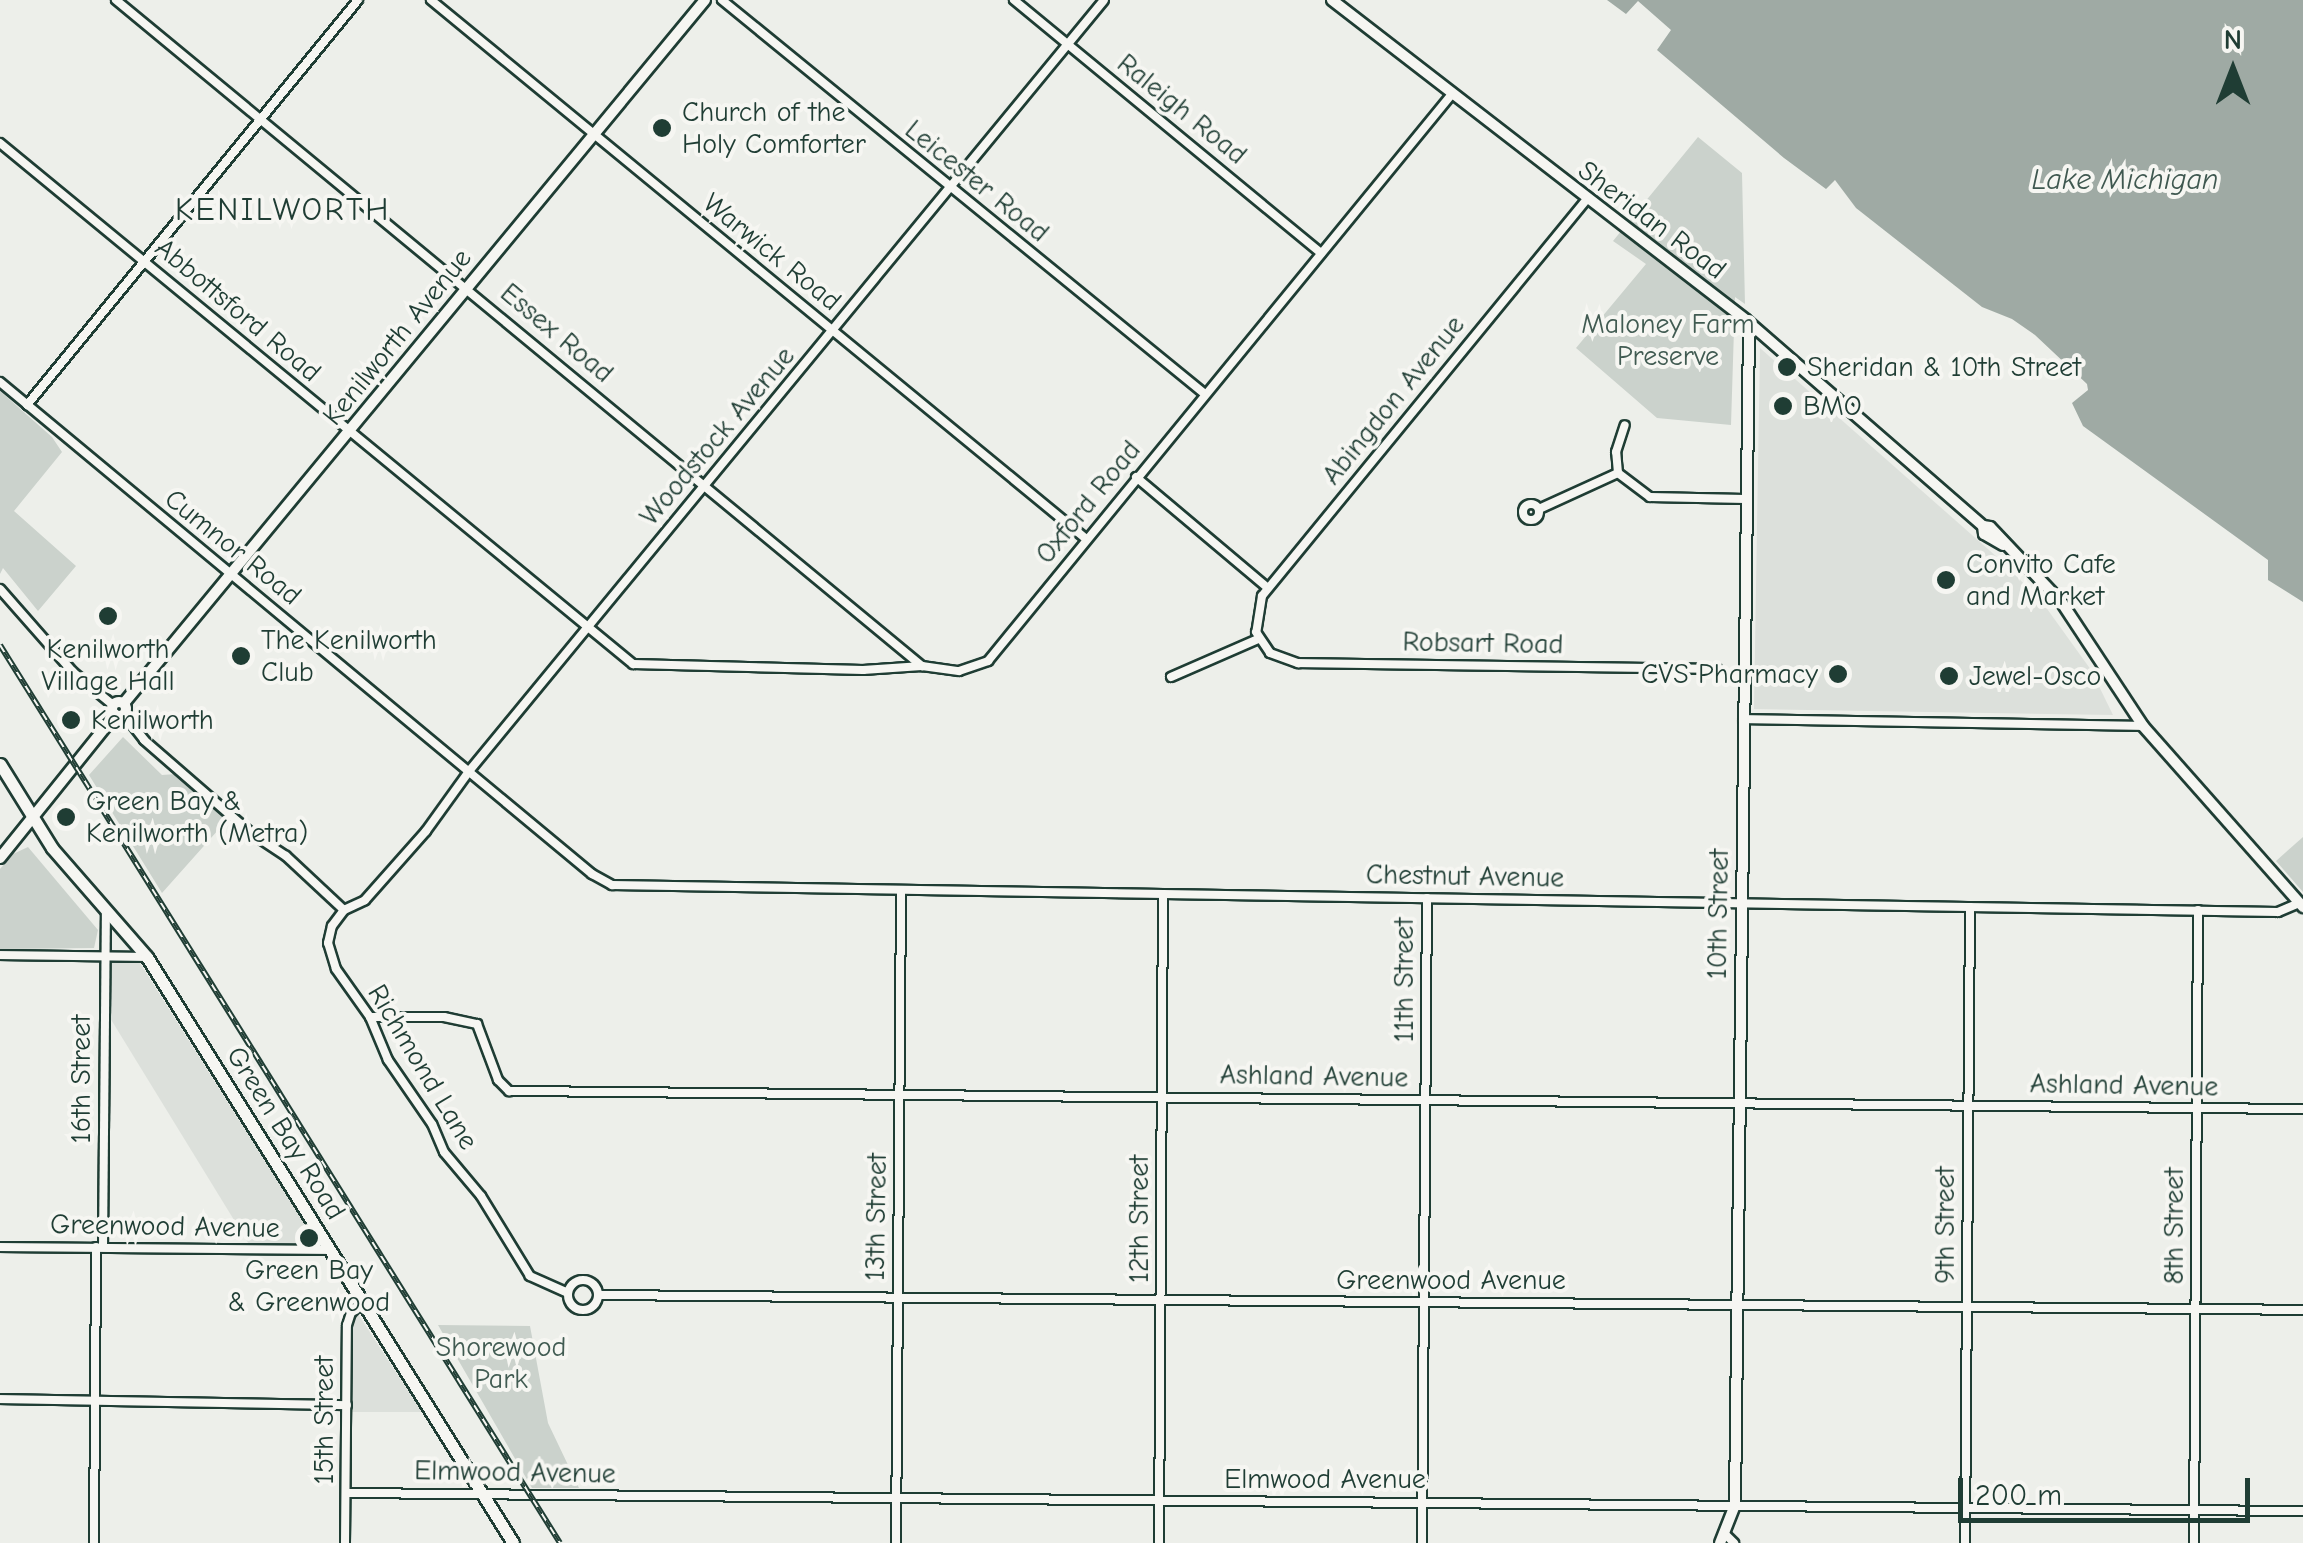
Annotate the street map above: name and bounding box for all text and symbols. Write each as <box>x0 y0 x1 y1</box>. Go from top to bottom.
north arrow <box>2183 20 2283 120</box>
text: N <box>2224 24 2242 56</box>
street label: Raleigh Road <box>1110 47 1254 171</box>
place label: Church of the Holy Comforter <box>682 95 866 161</box>
street label: Leicester Road <box>898 113 1056 249</box>
marker: Church of the Holy Comforter <box>651 117 673 139</box>
street label: Sheridan Road <box>1571 153 1733 287</box>
water label: Lake Michigan <box>2031 162 2219 198</box>
street label: Warwick Road <box>696 186 848 318</box>
district label: KENILWORTH <box>175 191 391 229</box>
street label: Abbottsford Road <box>148 231 328 389</box>
street label: Kenilworth Avenue <box>316 242 478 432</box>
street label: Essex Road <box>494 276 620 390</box>
park label: Maloney Farm Preserve <box>1581 307 1755 373</box>
street label: Abingdon Avenue <box>1315 309 1471 491</box>
street label: Woodstock Avenue <box>632 340 802 532</box>
place label: Sheridan & 10th Street <box>1807 350 2081 384</box>
marker: Sheridan & 10th Street <box>1776 356 1798 378</box>
place label: BMO <box>1803 389 1862 423</box>
marker: BMO <box>1772 395 1794 417</box>
street label: Oxford Road <box>1028 434 1148 570</box>
street label: Cumnor Road <box>158 482 308 612</box>
place label: Convito Cafe and Market <box>1966 547 2116 613</box>
marker: Convito Cafe and Market <box>1935 569 1957 591</box>
marker: Kenilworth Village Hall <box>97 605 119 627</box>
place label: The Kenilworth Club <box>261 623 437 689</box>
street label: Robsart Road <box>1402 625 1564 661</box>
place label: Kenilworth Village Hall <box>41 632 175 698</box>
marker: The Kenilworth Club <box>230 645 252 667</box>
place label: CVS Pharmacy <box>1641 657 1818 691</box>
place label: Jewel-Osco <box>1969 659 2101 693</box>
marker: CVS Pharmacy <box>1827 663 1849 685</box>
marker: Jewel-Osco <box>1938 665 1960 687</box>
place label: Kenilworth <box>91 703 214 737</box>
marker: Kenilworth <box>60 709 82 731</box>
place label: Green Bay & Kenilworth (Metra) <box>86 784 308 850</box>
marker: Green Bay & Kenilworth (Metra) <box>55 806 77 828</box>
street label: 10th Street <box>1700 848 1736 980</box>
street label: Chestnut Avenue <box>1366 857 1564 895</box>
street label: 11th Street <box>1387 918 1421 1042</box>
street label: Richmond Lane <box>361 978 485 1156</box>
street label: 16th Street <box>64 1015 98 1143</box>
street label: Green Bay Road <box>219 1040 353 1226</box>
street label: Ashland Avenue <box>1220 1058 1408 1094</box>
street label: Ashland Avenue <box>2030 1067 2218 1103</box>
street label: 13th Street <box>858 1153 894 1281</box>
street label: 12th Street <box>1122 1155 1156 1283</box>
street label: 9th Street <box>1928 1166 1962 1284</box>
street label: 8th Street <box>2157 1168 2191 1284</box>
street label: Greenwood Avenue <box>50 1207 280 1245</box>
marker: Green Bay & Greenwood <box>298 1227 320 1249</box>
place label: Green Bay & Greenwood <box>228 1253 390 1319</box>
street label: Greenwood Avenue <box>1336 1263 1566 1297</box>
park label: Shorewood Park <box>436 1330 566 1396</box>
street label: 15th Street <box>307 1356 341 1484</box>
street label: Elmwood Avenue <box>414 1453 616 1491</box>
scale bar <box>1963 1458 2256 1520</box>
street label: Elmwood Avenue <box>1224 1462 1426 1496</box>
text: 200 m <box>1975 1478 2062 1513</box>

